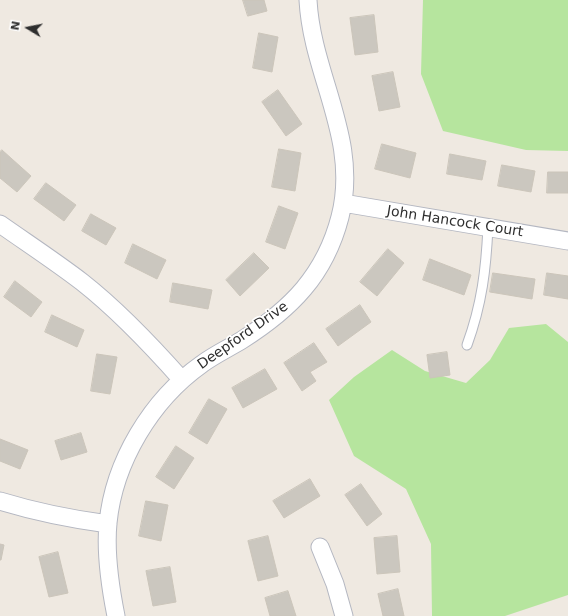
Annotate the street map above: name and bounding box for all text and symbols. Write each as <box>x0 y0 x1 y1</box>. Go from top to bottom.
north arrow <box>8 8 48 48</box>
text: N <box>8 20 23 31</box>
street label: John Hancock Court <box>386 203 524 241</box>
street label: Deepford Drive <box>195 299 291 373</box>

